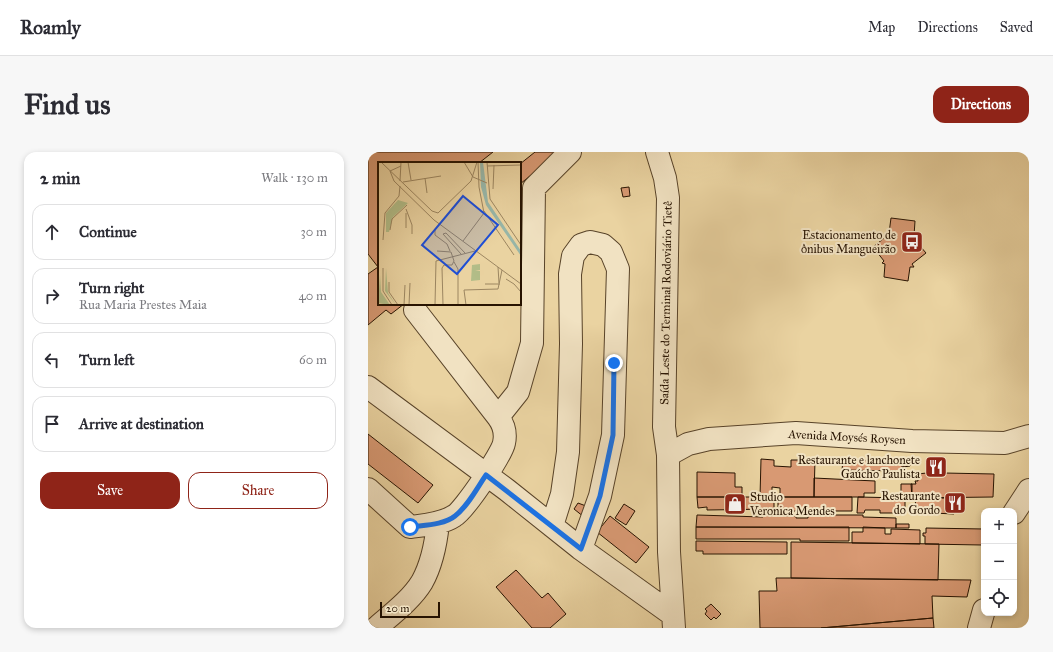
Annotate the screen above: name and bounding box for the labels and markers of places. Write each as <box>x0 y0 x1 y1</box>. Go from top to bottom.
place label: Estacionamento de ônibus Mangueirão <box>801 228 896 257</box>
bus stop icon: Estacionamento de ônibus Mangueirão <box>899 229 925 255</box>
place label: Restaurante e lanchonete Gaúcho Paulista <box>798 453 921 481</box>
restaurant icon: Restaurante e lanchonete Gaúcho Paulista <box>923 454 949 480</box>
place label: Restaurante do Gordo <box>881 489 940 517</box>
place label: Studio Veronica Mendes <box>749 490 835 518</box>
restaurant icon: Restaurante do Gordo <box>942 490 968 516</box>
shop icon: Studio Veronica Mendes <box>722 491 748 517</box>

